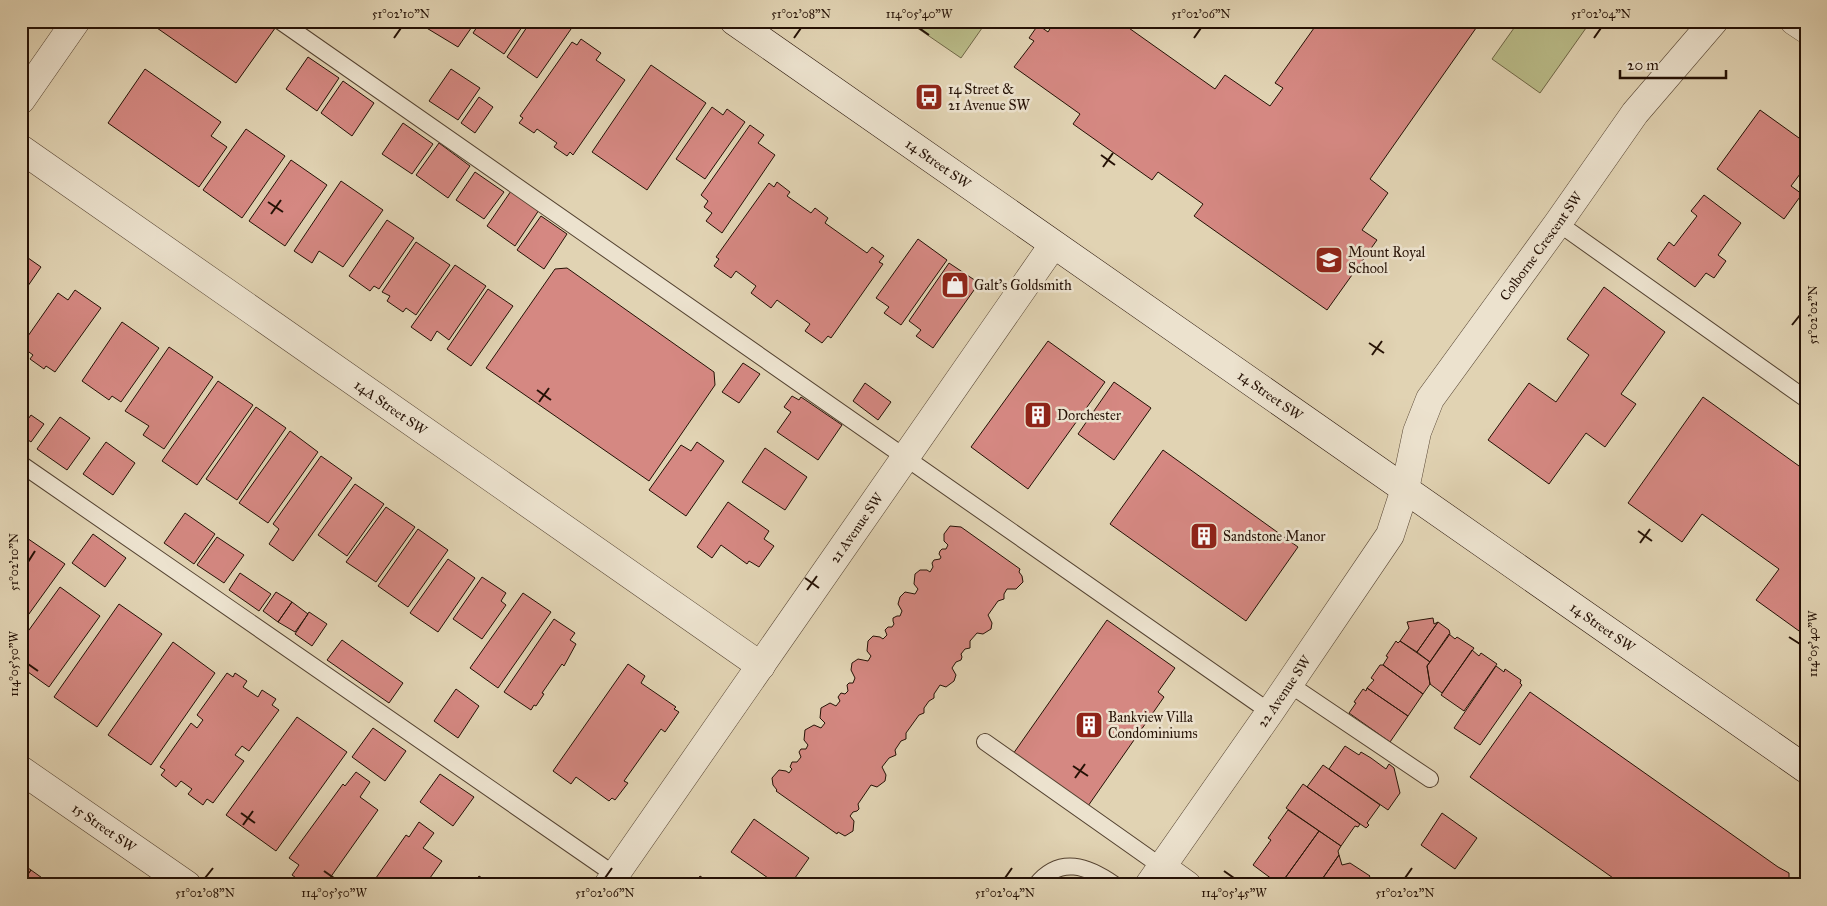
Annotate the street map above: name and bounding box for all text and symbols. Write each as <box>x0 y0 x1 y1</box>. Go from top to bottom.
text: 51°02'10"N <box>372 7 430 21</box>
text: 51°02'08"N <box>771 7 831 21</box>
text: 114°05'40"W <box>886 7 953 21</box>
text: 51°02'06"N <box>1171 7 1231 21</box>
text: 51°02'04"N <box>1571 7 1631 21</box>
scale bar <box>1620 48 1726 80</box>
text: 20 m <box>1627 56 1659 74</box>
place label: 14 Street & 21 Avenue SW <box>948 81 1031 114</box>
bus stop icon: 14 Street & 21 Avenue SW <box>914 82 944 112</box>
street label: 14 Street SW <box>902 135 975 192</box>
street label: Colborne Crescent SW <box>1496 188 1586 304</box>
place label: Mount Royal School <box>1348 244 1426 277</box>
school or university icon: Mount Royal School <box>1314 245 1344 275</box>
shop icon: Galt's Goldsmith <box>940 270 970 300</box>
place label: Galt's Goldsmith <box>974 277 1072 294</box>
text: 51°02'02"N <box>1806 285 1820 345</box>
street label: 14 Street SW <box>1234 367 1307 424</box>
street label: 14A Street SW <box>351 376 431 439</box>
building icon: Dorchester <box>1023 400 1053 430</box>
place label: Dorchester <box>1057 407 1122 424</box>
street label: 21 Avenue SW <box>826 489 887 566</box>
building icon: Sandstone Manor <box>1189 521 1219 551</box>
place label: Sandstone Manor <box>1223 528 1326 545</box>
text: 51°02'10"N <box>7 533 21 591</box>
street label: 14 Street SW <box>1567 598 1639 656</box>
text: 114°05'40"W <box>1806 610 1820 677</box>
text: 114°05'50"W <box>7 631 21 697</box>
street label: 22 Avenue SW <box>1253 652 1315 731</box>
place label: Bankview Villa Condominiums <box>1108 709 1198 742</box>
building icon: Bankview Villa Condominiums <box>1074 710 1104 740</box>
street label: 15 Street SW <box>69 799 140 856</box>
text: 51°02'08"N <box>175 886 235 900</box>
text: 114°05'50"W <box>301 886 367 900</box>
text: 51°02'06"N <box>575 886 635 900</box>
text: 51°02'04"N <box>975 886 1035 900</box>
text: 114°05'45"W <box>1201 886 1267 900</box>
text: 51°02'02"N <box>1375 886 1435 900</box>

